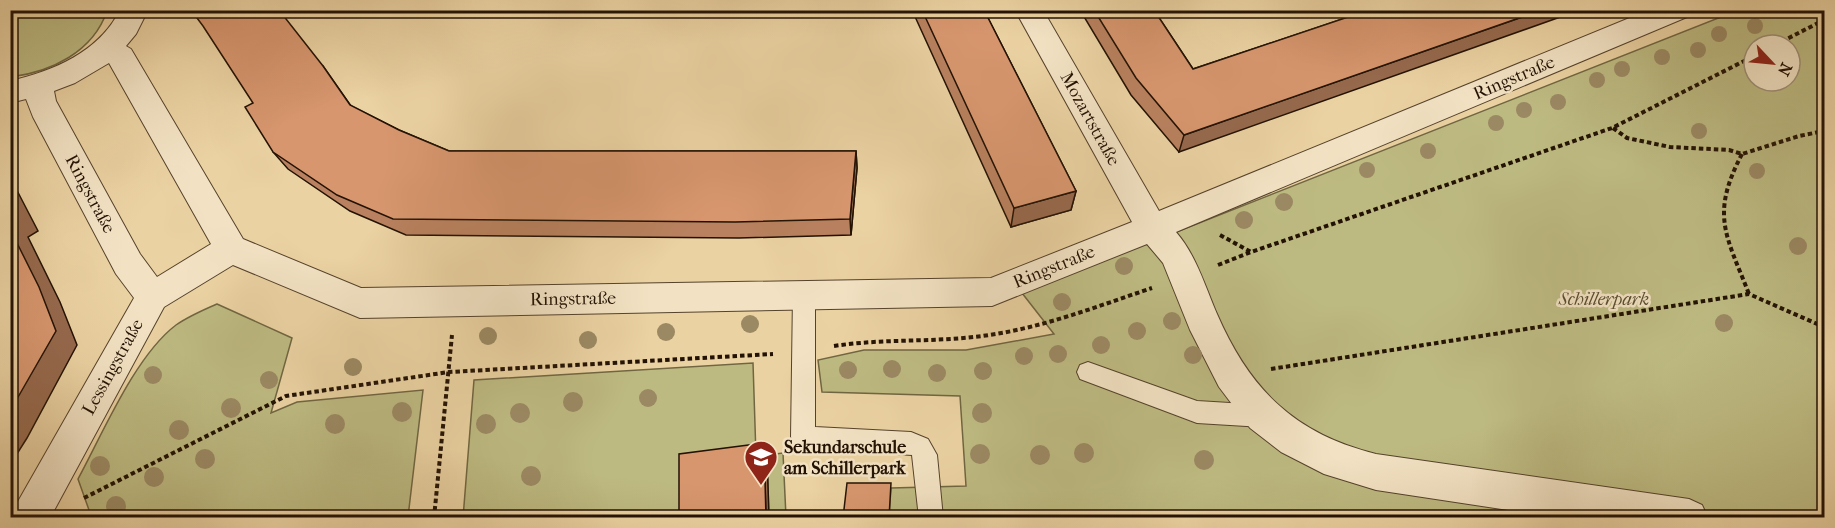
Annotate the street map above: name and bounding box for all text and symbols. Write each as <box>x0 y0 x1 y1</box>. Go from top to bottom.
north arrow <box>1742 33 1802 93</box>
street label: Ringstraße <box>1470 51 1558 105</box>
text: N <box>1773 60 1796 80</box>
street label: Mozartstraße <box>1056 69 1124 169</box>
street label: Ringstraße <box>60 151 120 237</box>
street label: Ringstraße <box>1010 241 1098 293</box>
street label: Ringstraße <box>530 288 616 310</box>
park label: Schillerpark <box>1558 289 1649 310</box>
street label: Lessingstraße <box>78 315 148 419</box>
place label: Sekundarschule am Schillerpark <box>784 437 906 479</box>
school or university icon: Sekundarschule am Schillerpark <box>743 439 779 486</box>

